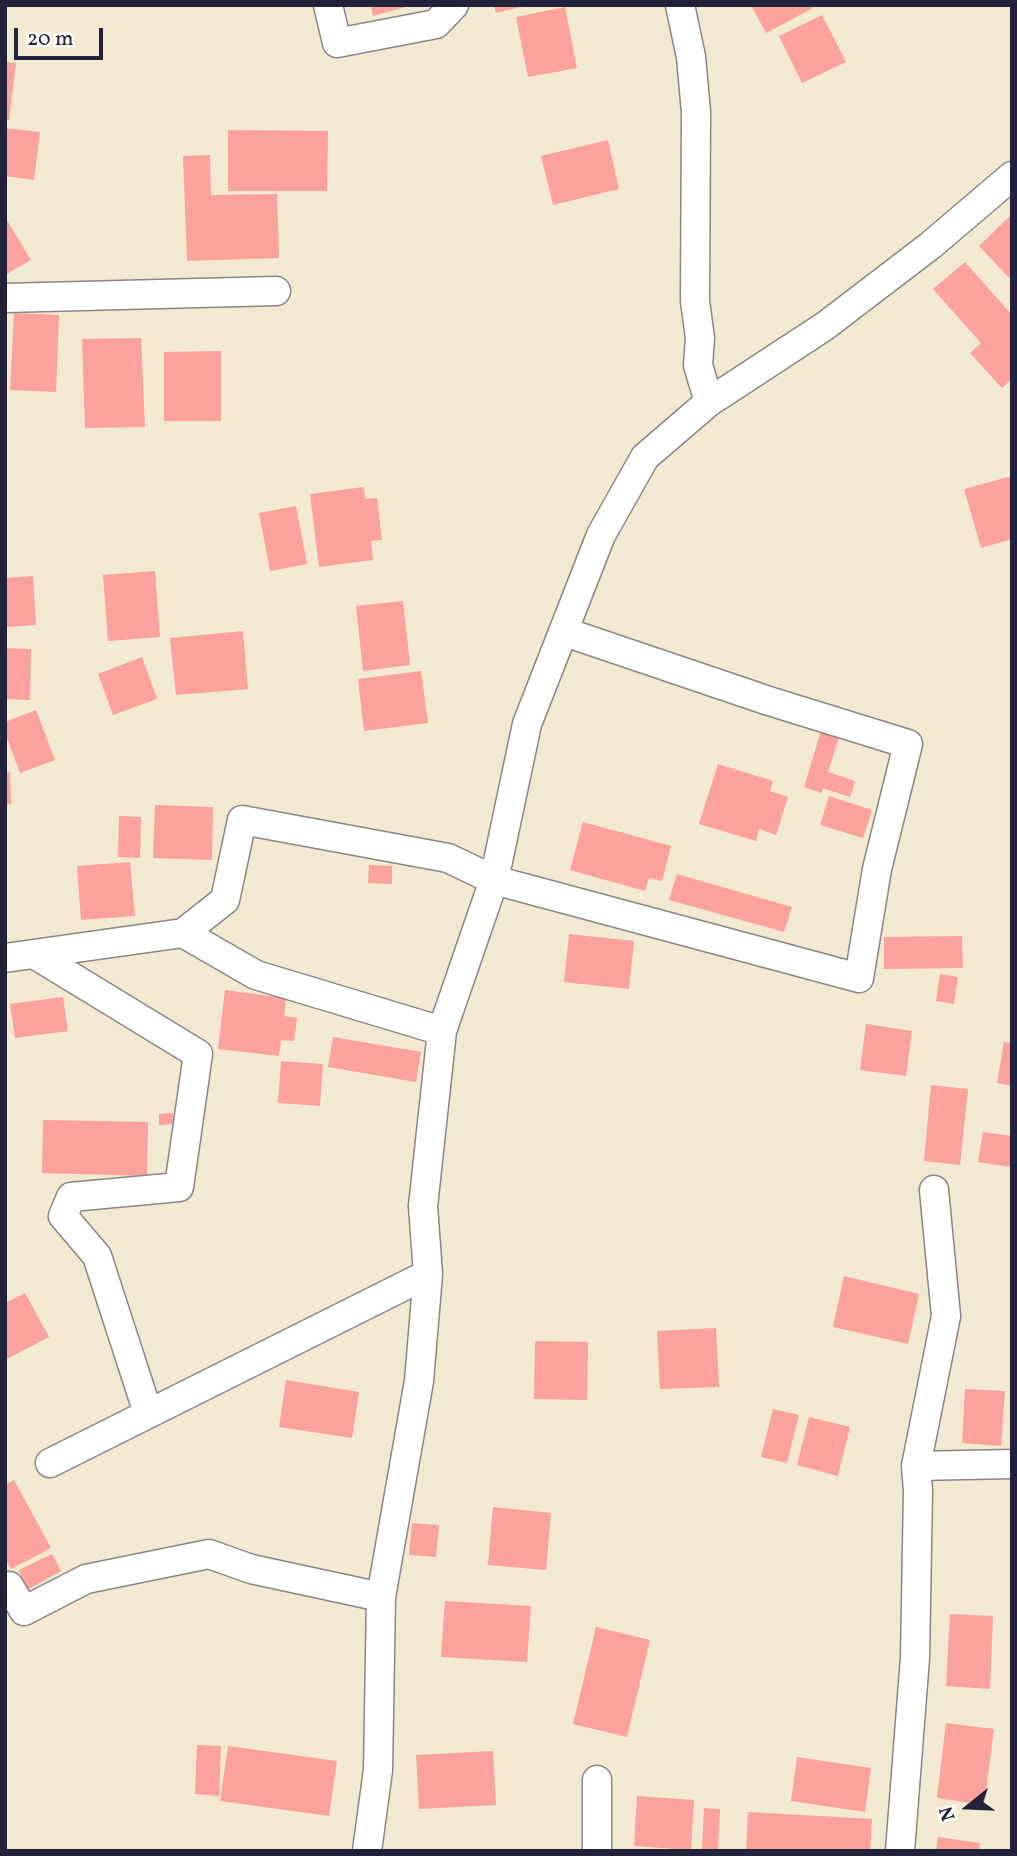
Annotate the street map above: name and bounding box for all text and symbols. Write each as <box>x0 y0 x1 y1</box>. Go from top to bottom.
scale bar <box>18 14 107 58</box>
text: 20 m <box>27 25 73 54</box>
north arrow <box>933 1772 1003 1842</box>
text: N <box>934 1803 963 1824</box>

